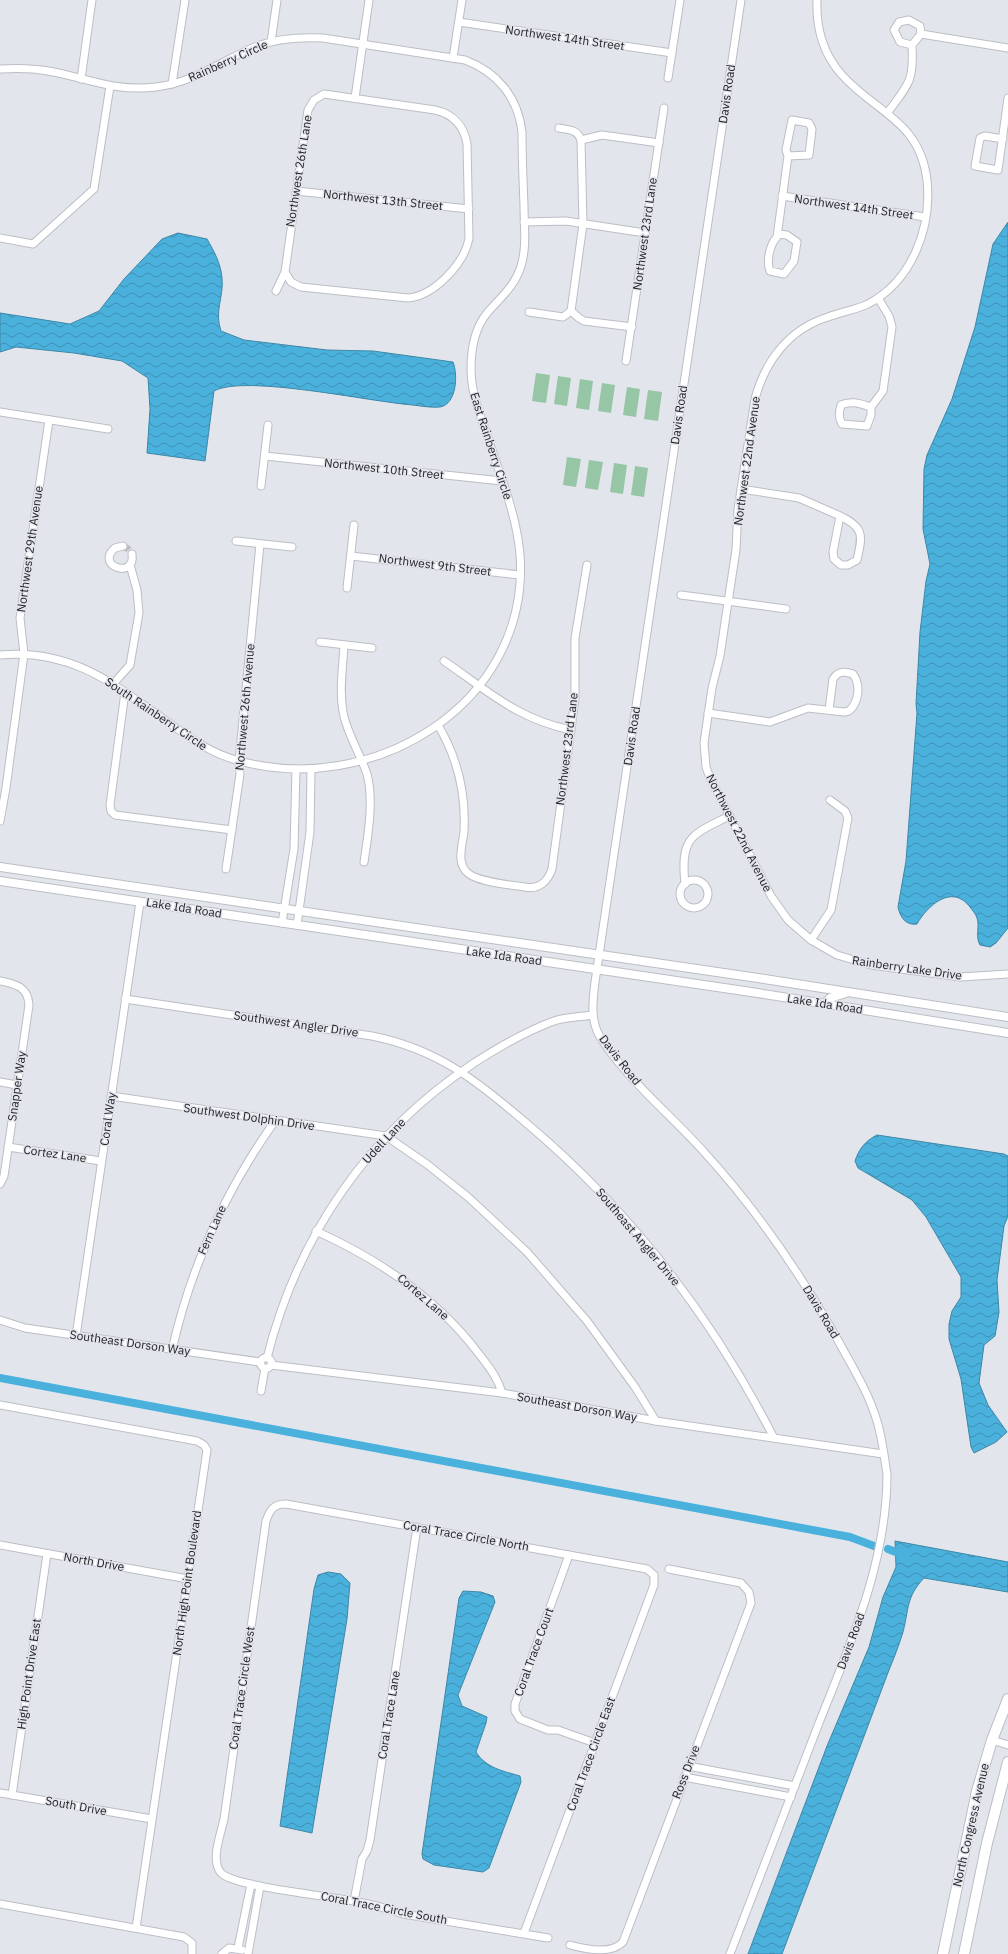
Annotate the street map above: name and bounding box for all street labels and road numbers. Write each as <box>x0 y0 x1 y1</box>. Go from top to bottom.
street label: Northwest 14th Street <box>504 22 626 53</box>
street label: Rainberry Circle <box>186 36 270 85</box>
street label: Davis Road <box>715 63 738 124</box>
street label: Northwest 26th Lane <box>282 113 315 228</box>
street label: Northwest 23rd Lane <box>629 176 660 291</box>
street label: Northwest 13th Street <box>322 186 444 213</box>
street label: Northwest 14th Street <box>793 191 915 222</box>
street label: Davis Road <box>667 384 690 445</box>
street label: East Rainberry Circle <box>467 390 516 502</box>
street label: Northwest 22nd Avenue <box>730 395 763 526</box>
street label: Northwest 10th Street <box>323 455 445 482</box>
street label: Northwest 29th Avenue <box>13 484 46 613</box>
street label: Northwest 9th Street <box>378 550 492 579</box>
street label: Northwest 26th Avenue <box>231 642 258 771</box>
street label: South Rainberry Circle <box>102 674 211 754</box>
street label: Northwest 23rd Lane <box>552 691 581 806</box>
street label: Davis Road <box>620 705 643 766</box>
street label: Northwest 22nd Avenue <box>703 771 776 895</box>
street label: Lake Ida Road <box>145 894 223 921</box>
street label: Lake Ida Road <box>465 943 543 968</box>
street label: Rainberry Lake Drive <box>851 952 963 983</box>
street label: Lake Ida Road <box>786 990 864 1017</box>
street label: Southwest Angler Drive <box>233 1007 360 1040</box>
street label: Davis Road <box>596 1032 645 1088</box>
street label: Snapper Way <box>4 1050 29 1122</box>
street label: Coral Way <box>96 1091 119 1147</box>
street label: Southwest Dolphin Drive <box>182 1100 316 1133</box>
street label: Udell Lane <box>359 1114 409 1167</box>
street label: Cortez Lane <box>23 1142 88 1165</box>
street label: Southeast Angler Drive <box>593 1185 684 1289</box>
street label: Fern Lane <box>194 1202 229 1257</box>
street label: Cortez Lane <box>394 1270 453 1323</box>
street label: Davis Road <box>800 1282 843 1341</box>
street label: Southeast Dorson Way <box>69 1327 191 1358</box>
street label: Southeast Dorson Way <box>516 1389 638 1424</box>
street label: North High Point Boulevard <box>169 1509 204 1656</box>
street label: Coral Trace Circle North <box>402 1517 530 1554</box>
street label: North Drive <box>63 1549 126 1574</box>
street label: Coral Trace Court <box>511 1605 557 1698</box>
street label: Davis Road <box>833 1610 868 1671</box>
street label: High Point Drive East <box>13 1617 44 1731</box>
street label: Coral Trace Circle West <box>225 1625 258 1750</box>
street label: Coral Trace Lane <box>374 1669 403 1760</box>
street label: Coral Trace Circle East <box>563 1695 618 1813</box>
street label: Ross Drive <box>668 1742 703 1801</box>
street label: North Congress Avenue <box>949 1761 992 1888</box>
street label: South Drive <box>44 1793 108 1818</box>
street label: Coral Trace Circle South <box>320 1888 449 1927</box>

